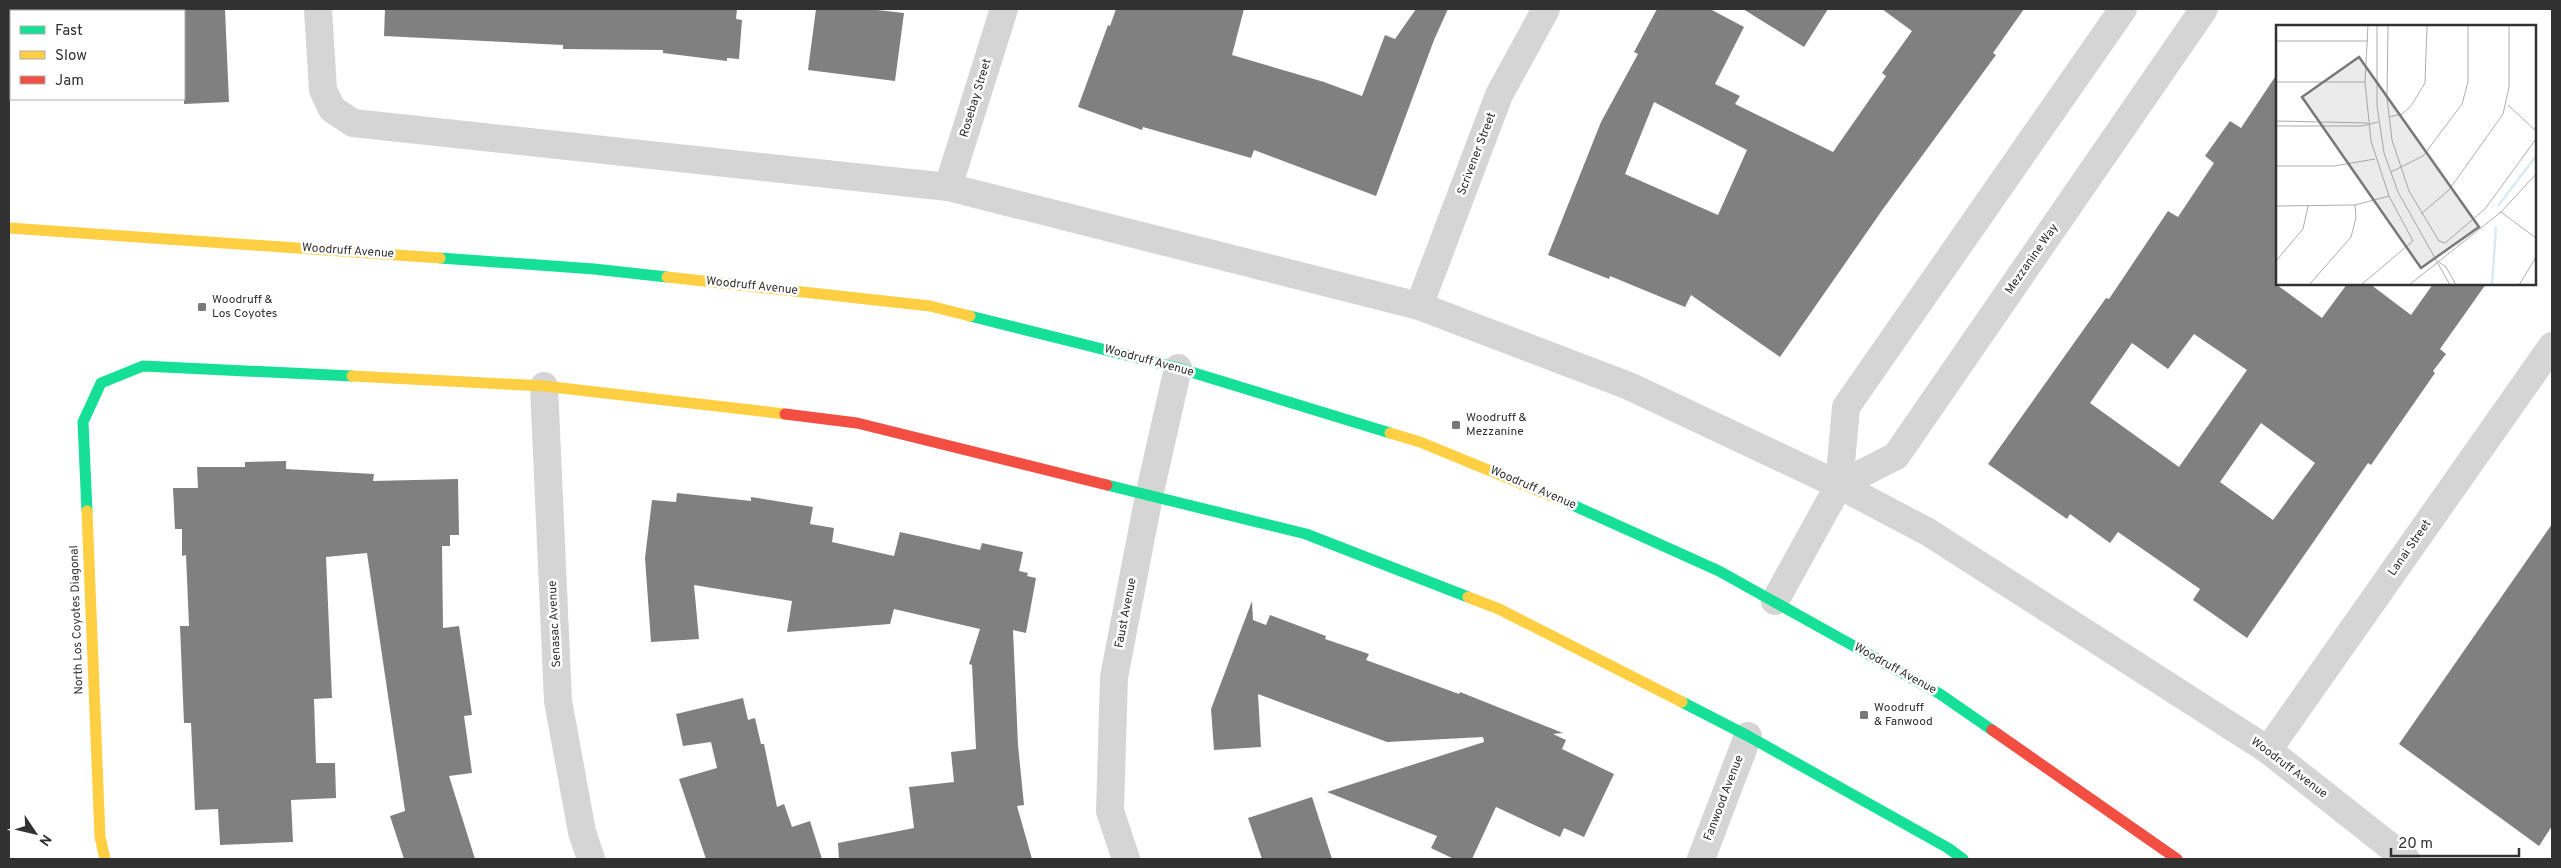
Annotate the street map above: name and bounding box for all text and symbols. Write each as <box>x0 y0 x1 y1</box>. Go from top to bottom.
legend <box>10 10 185 100</box>
text: Fast <box>55 22 83 41</box>
inset map <box>2276 25 2536 285</box>
text: Slow <box>55 47 87 66</box>
street label: Rosebay Street <box>956 57 996 139</box>
text: Jam <box>55 72 84 91</box>
street label: Scrivener Street <box>1454 110 1500 198</box>
street label: Mezzanine Way <box>2002 220 2062 298</box>
street label: Woodruff Avenue <box>301 240 395 262</box>
street label: Woodruff Avenue <box>705 273 799 299</box>
place label: Woodruff & Los Coyotes <box>212 292 277 322</box>
marker: Woodruff & Los Coyotes <box>196 301 208 313</box>
street label: Woodruff Avenue <box>1102 341 1196 381</box>
place label: Woodruff & Mezzanine <box>1466 410 1527 440</box>
marker: Woodruff & Mezzanine <box>1450 419 1462 431</box>
street label: Woodruff Avenue <box>1487 463 1579 513</box>
street label: Lanai Street <box>2385 517 2435 579</box>
street label: North Los Coyotes Diagonal <box>66 545 88 695</box>
street label: Faust Avenue <box>1111 576 1141 650</box>
street label: Senasac Avenue <box>545 580 565 668</box>
street label: Woodruff Avenue <box>1851 640 1939 698</box>
place label: Woodruff & Fanwood <box>1874 700 1933 730</box>
marker: Woodruff & Fanwood <box>1858 709 1870 721</box>
street label: Woodruff Avenue <box>2247 734 2331 802</box>
street label: Fanwood Avenue <box>1700 753 1748 843</box>
north arrow <box>10 808 60 858</box>
scale bar <box>2391 826 2518 858</box>
text: N <box>35 831 54 849</box>
text: 20 m <box>2398 835 2433 854</box>

